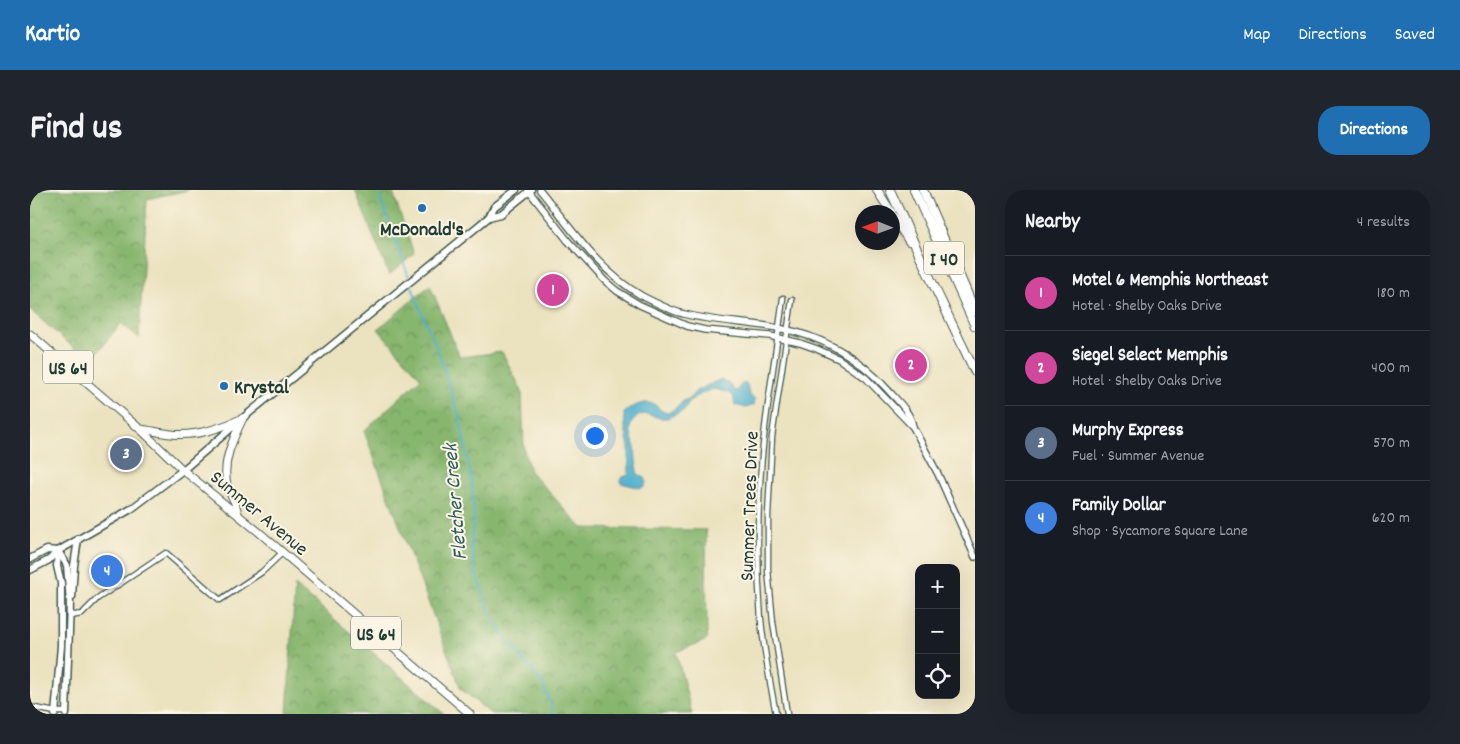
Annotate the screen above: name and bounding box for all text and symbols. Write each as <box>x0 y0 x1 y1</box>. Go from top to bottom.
text: Kartio <box>25 18 80 52</box>
text: Map <box>1243 23 1270 48</box>
text: Directions <box>1298 23 1367 48</box>
text: Saved <box>1395 23 1435 48</box>
text: Find us <box>30 105 122 155</box>
button: Directions <box>1318 106 1430 155</box>
marker: McDonald's <box>416 202 428 214</box>
north arrow <box>855 205 900 250</box>
text: Nearby <box>1025 208 1080 238</box>
text: 4 results <box>1357 211 1410 234</box>
place label: McDonald's <box>380 217 464 245</box>
road number: I 40 <box>924 242 964 274</box>
text: Motel 6 Memphis Northeast <box>1072 268 1268 295</box>
pin: 1 <box>537 271 569 309</box>
text: 1 <box>1039 282 1043 305</box>
text: 180 m <box>1377 282 1410 305</box>
text: Hotel · Shelby Oaks Drive <box>1072 295 1222 318</box>
text: Siegel Select Memphis <box>1072 343 1228 370</box>
pin: 2 <box>895 346 927 384</box>
road number: US 64 <box>43 350 93 383</box>
text: 2 <box>1038 357 1045 380</box>
text: 400 m <box>1371 357 1410 380</box>
text: Hotel · Shelby Oaks Drive <box>1072 370 1222 393</box>
place label: Krystal <box>234 375 289 403</box>
marker: Krystal <box>218 380 230 392</box>
text: Murphy Express <box>1072 418 1184 445</box>
your location <box>582 423 608 449</box>
street label: Summer Trees Drive <box>734 430 768 582</box>
text: 3 <box>1037 432 1045 455</box>
text: 570 m <box>1373 432 1410 455</box>
pin: 3 <box>110 435 142 473</box>
water label: Fletcher Creek <box>437 440 477 561</box>
text: Fuel · Summer Avenue <box>1072 445 1204 468</box>
street label: Summer Avenue <box>203 465 313 564</box>
text: Family Dollar <box>1072 493 1166 520</box>
text: 4 <box>1038 507 1044 530</box>
text: 620 m <box>1372 507 1410 530</box>
text: Shop · Sycamore Square Lane <box>1072 520 1248 543</box>
pin: 4 <box>91 552 123 590</box>
map controls <box>915 564 960 699</box>
button: + <box>915 564 960 609</box>
button: − <box>915 609 960 654</box>
road number: US 64 <box>351 616 401 649</box>
button: locate <box>915 654 960 699</box>

